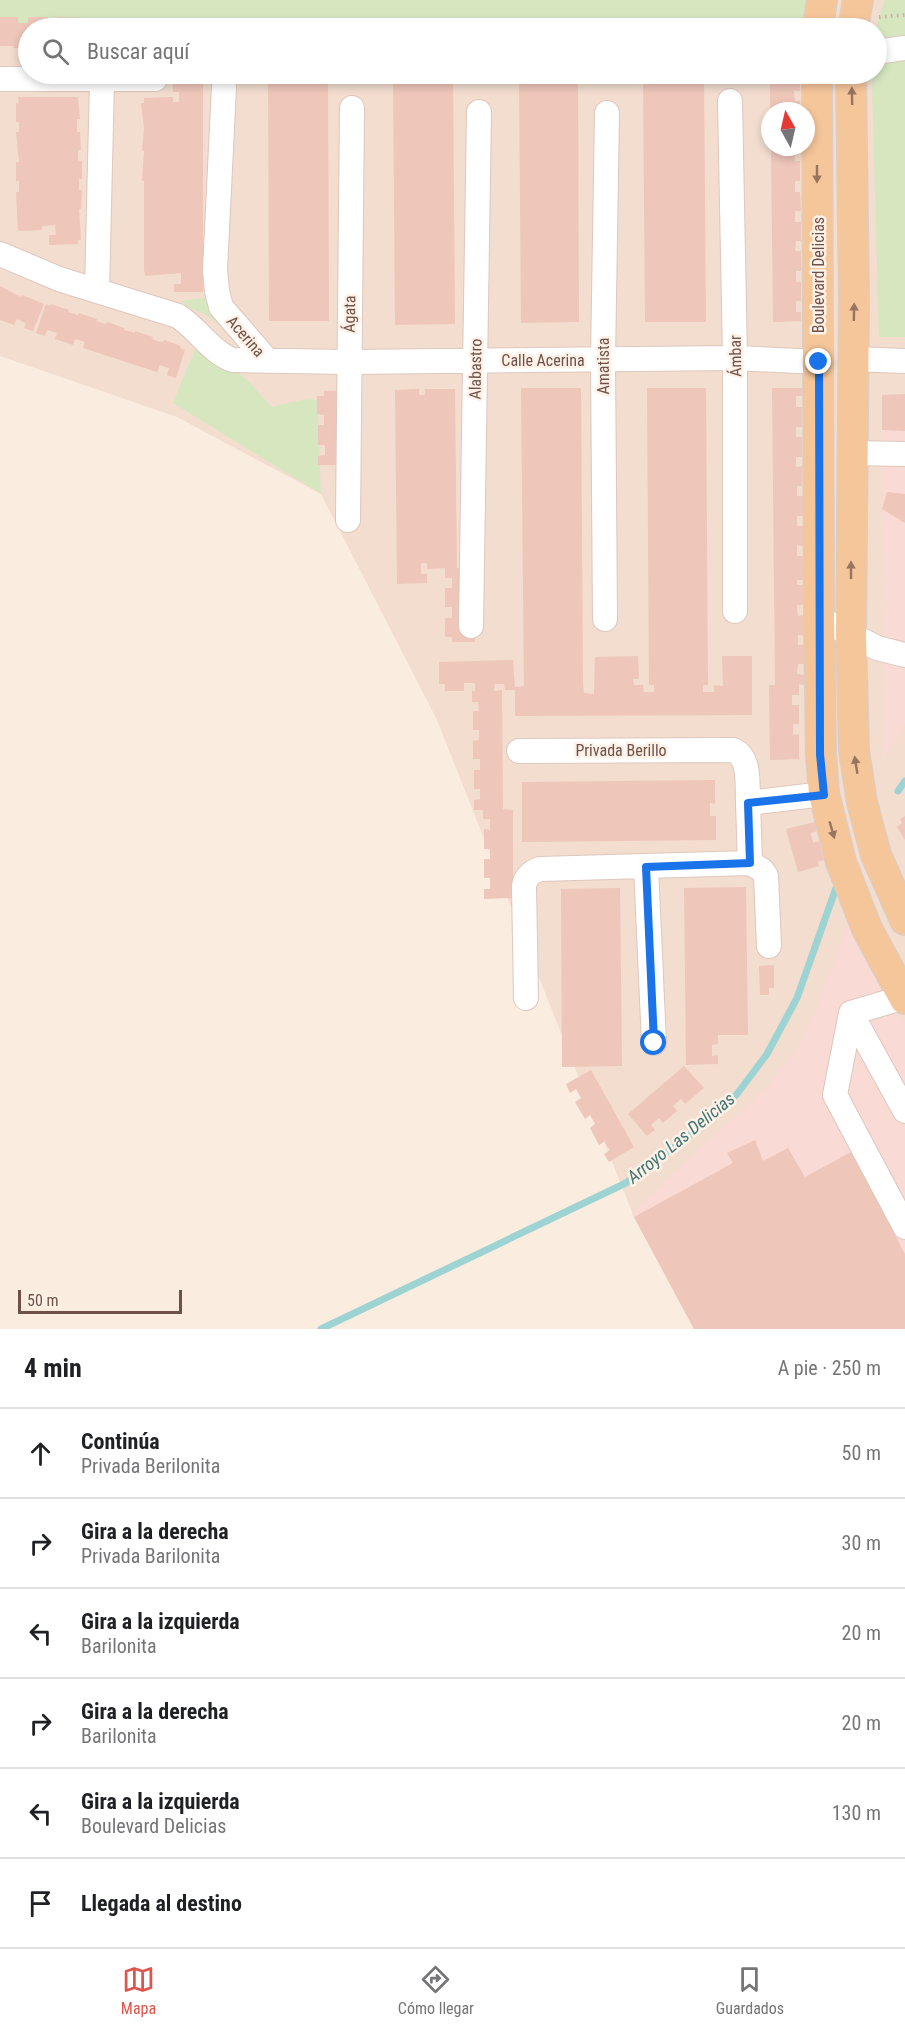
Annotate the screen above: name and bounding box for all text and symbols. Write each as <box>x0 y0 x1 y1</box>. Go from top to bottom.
search box <box>18 18 887 84</box>
icon: search <box>39 35 72 68</box>
text: Buscar aquí <box>87 39 190 64</box>
one-way arrow <box>847 86 857 105</box>
north arrow <box>761 102 815 156</box>
one-way arrow <box>812 164 822 183</box>
street label: Boulevard Delicias <box>809 217 828 333</box>
street label: Ágata <box>340 295 359 333</box>
one-way arrow <box>849 302 858 321</box>
street label: Acerina <box>223 312 269 361</box>
street label: Ámbar <box>726 335 745 377</box>
street label: Amatista <box>594 337 613 395</box>
street label: Alabastro <box>465 338 486 400</box>
route end <box>805 348 831 374</box>
street label: Calle Acerina <box>501 351 585 370</box>
one-way arrow <box>846 560 856 579</box>
street label: Privada Berillo <box>575 741 667 760</box>
one-way arrow <box>852 755 861 774</box>
one-way arrow <box>828 821 837 839</box>
route start <box>640 1029 666 1055</box>
water label: Arroyo Las Delicias <box>622 1088 739 1188</box>
scale bar <box>18 1287 182 1314</box>
text: 50 m <box>27 1291 59 1310</box>
text: 4 min <box>24 1353 82 1383</box>
text: A pie · 250 m <box>778 1356 881 1380</box>
text: Continúa <box>81 1429 160 1454</box>
icon: ahead <box>24 1437 57 1470</box>
text: 50 m <box>842 1441 881 1465</box>
text: Privada Berilonita <box>81 1454 220 1478</box>
text: Gira a la derecha <box>81 1519 229 1544</box>
icon: right <box>24 1527 57 1560</box>
text: 30 m <box>842 1531 881 1555</box>
text: Privada Barilonita <box>81 1544 220 1568</box>
text: Gira a la izquierda <box>81 1609 240 1634</box>
icon: left <box>24 1617 57 1650</box>
text: 20 m <box>842 1621 881 1645</box>
text: Barilonita <box>81 1634 157 1658</box>
text: Gira a la derecha <box>81 1699 229 1724</box>
icon: right <box>24 1707 57 1740</box>
text: 20 m <box>842 1711 881 1735</box>
text: Barilonita <box>81 1724 157 1748</box>
text: Gira a la izquierda <box>81 1789 240 1814</box>
icon: left <box>24 1797 57 1830</box>
text: 130 m <box>832 1801 881 1825</box>
text: Boulevard Delicias <box>81 1814 226 1838</box>
icon: arrive <box>24 1887 57 1920</box>
text: Llegada al destino <box>81 1891 242 1916</box>
tab: Mapa <box>121 1963 156 2018</box>
tab: Cómo llegar <box>398 1963 474 2018</box>
tab: Guardados <box>716 1963 784 2018</box>

